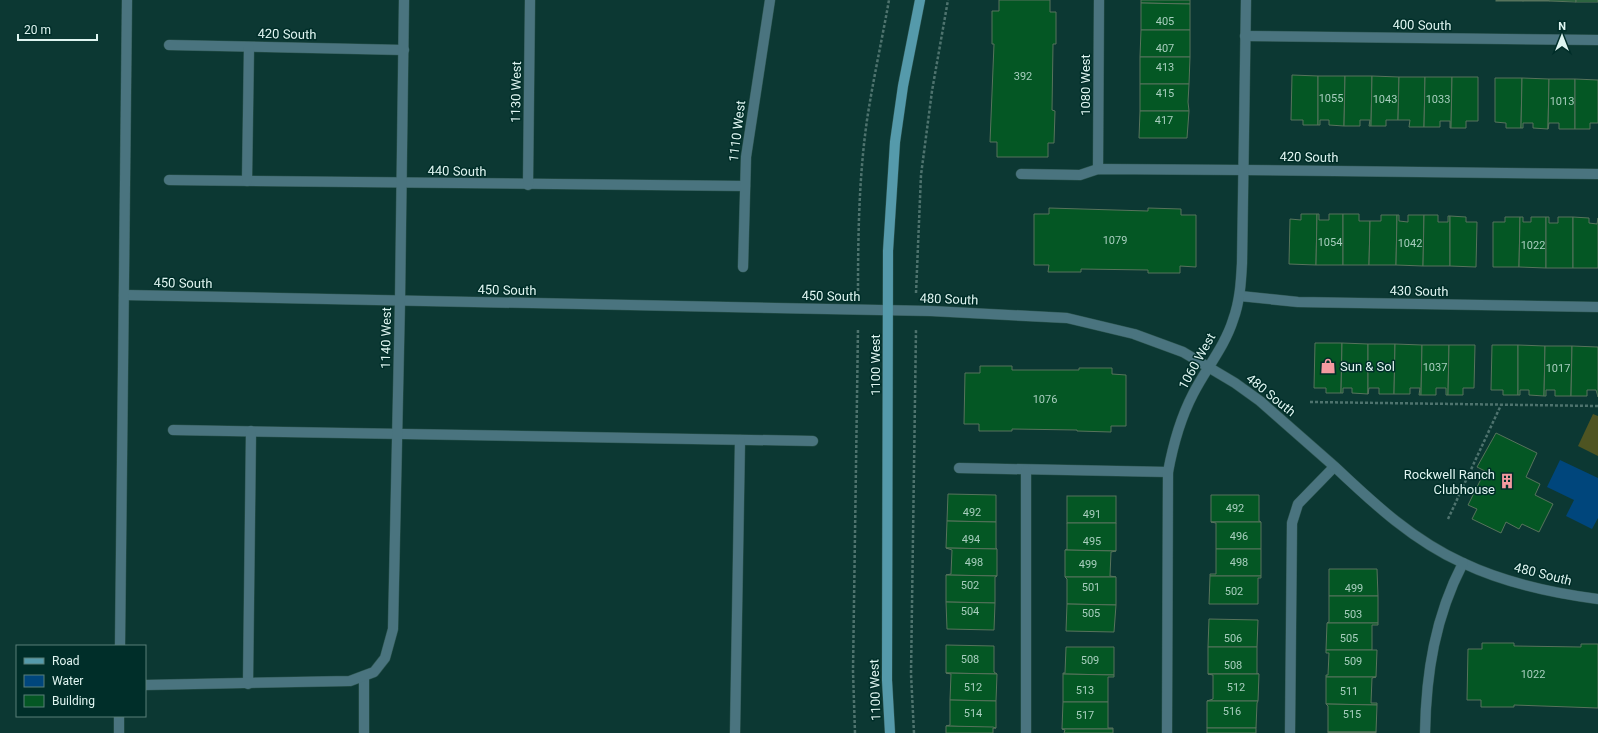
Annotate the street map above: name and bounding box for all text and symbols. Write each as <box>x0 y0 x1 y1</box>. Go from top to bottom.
house number: 405 <box>1156 15 1174 28</box>
scale bar <box>18 16 97 42</box>
north arrow <box>1542 16 1582 56</box>
street label: 400 South <box>1392 17 1452 33</box>
text: N <box>1558 20 1566 33</box>
text: 20 m <box>24 23 51 37</box>
street label: 420 South <box>257 26 317 42</box>
house number: 407 <box>1156 42 1174 55</box>
street label: 1080 West <box>1078 54 1093 116</box>
street label: 1130 West <box>508 61 524 123</box>
house number: 413 <box>1156 61 1174 74</box>
house number: 392 <box>1014 70 1032 83</box>
house number: 415 <box>1156 87 1174 100</box>
house number: 1055 <box>1319 92 1343 105</box>
house number: 1043 <box>1373 93 1397 106</box>
house number: 1033 <box>1426 93 1450 106</box>
house number: 1013 <box>1550 95 1574 108</box>
street label: 1110 West <box>726 99 748 163</box>
house number: 417 <box>1155 114 1173 127</box>
street label: 420 South <box>1279 149 1339 165</box>
street label: 440 South <box>427 163 487 179</box>
house number: 1079 <box>1103 234 1127 247</box>
house number: 1054 <box>1318 236 1342 249</box>
house number: 1042 <box>1398 237 1422 250</box>
house number: 1022 <box>1521 239 1545 252</box>
street label: 450 South <box>153 275 213 291</box>
street label: 450 South <box>477 282 537 298</box>
street label: 430 South <box>1389 283 1449 299</box>
street label: 450 South <box>801 288 861 304</box>
street label: 480 South <box>919 290 979 308</box>
street label: 1140 West <box>378 307 394 369</box>
street label: 1060 West <box>1175 330 1219 392</box>
street label: 1100 West <box>868 334 883 396</box>
shop icon: Sun & Sol <box>1319 357 1337 375</box>
place label: Sun & Sol <box>1340 359 1395 374</box>
house number: 1037 <box>1423 361 1447 374</box>
house number: 1017 <box>1546 362 1570 375</box>
street label: 480 South <box>1243 371 1299 419</box>
house number: 1076 <box>1033 393 1057 406</box>
place label: Rockwell Ranch Clubhouse <box>1404 467 1495 497</box>
building icon: Rockwell Ranch Clubhouse <box>1498 472 1516 490</box>
house number: 492 <box>1226 502 1244 515</box>
house number: 492 <box>963 506 981 519</box>
house number: 491 <box>1083 508 1101 521</box>
house number: 496 <box>1230 530 1248 543</box>
house number: 494 <box>962 533 980 546</box>
house number: 495 <box>1083 535 1101 548</box>
house number: 498 <box>965 556 983 569</box>
house number: 498 <box>1230 556 1248 569</box>
house number: 499 <box>1079 558 1097 571</box>
street label: 480 South <box>1513 560 1573 588</box>
house number: 502 <box>961 579 979 592</box>
house number: 501 <box>1082 581 1100 594</box>
house number: 499 <box>1345 582 1363 595</box>
house number: 502 <box>1225 585 1243 598</box>
house number: 504 <box>961 605 979 618</box>
house number: 505 <box>1082 607 1100 620</box>
house number: 503 <box>1344 608 1362 621</box>
house number: 506 <box>1224 632 1242 645</box>
house number: 505 <box>1340 632 1358 645</box>
legend <box>16 645 146 717</box>
house number: 508 <box>961 653 979 666</box>
text: Road <box>52 654 80 668</box>
house number: 509 <box>1081 654 1099 667</box>
house number: 509 <box>1344 655 1362 668</box>
street label: 1100 West <box>866 659 884 721</box>
house number: 508 <box>1224 659 1242 672</box>
house number: 1022 <box>1521 668 1545 681</box>
text: Water <box>52 674 83 688</box>
house number: 512 <box>964 681 982 694</box>
house number: 512 <box>1227 681 1245 694</box>
house number: 513 <box>1076 684 1094 697</box>
house number: 511 <box>1340 685 1358 698</box>
text: Building <box>52 694 95 708</box>
house number: 516 <box>1223 705 1241 718</box>
house number: 514 <box>964 707 982 720</box>
house number: 515 <box>1343 708 1361 721</box>
house number: 517 <box>1076 709 1094 722</box>

